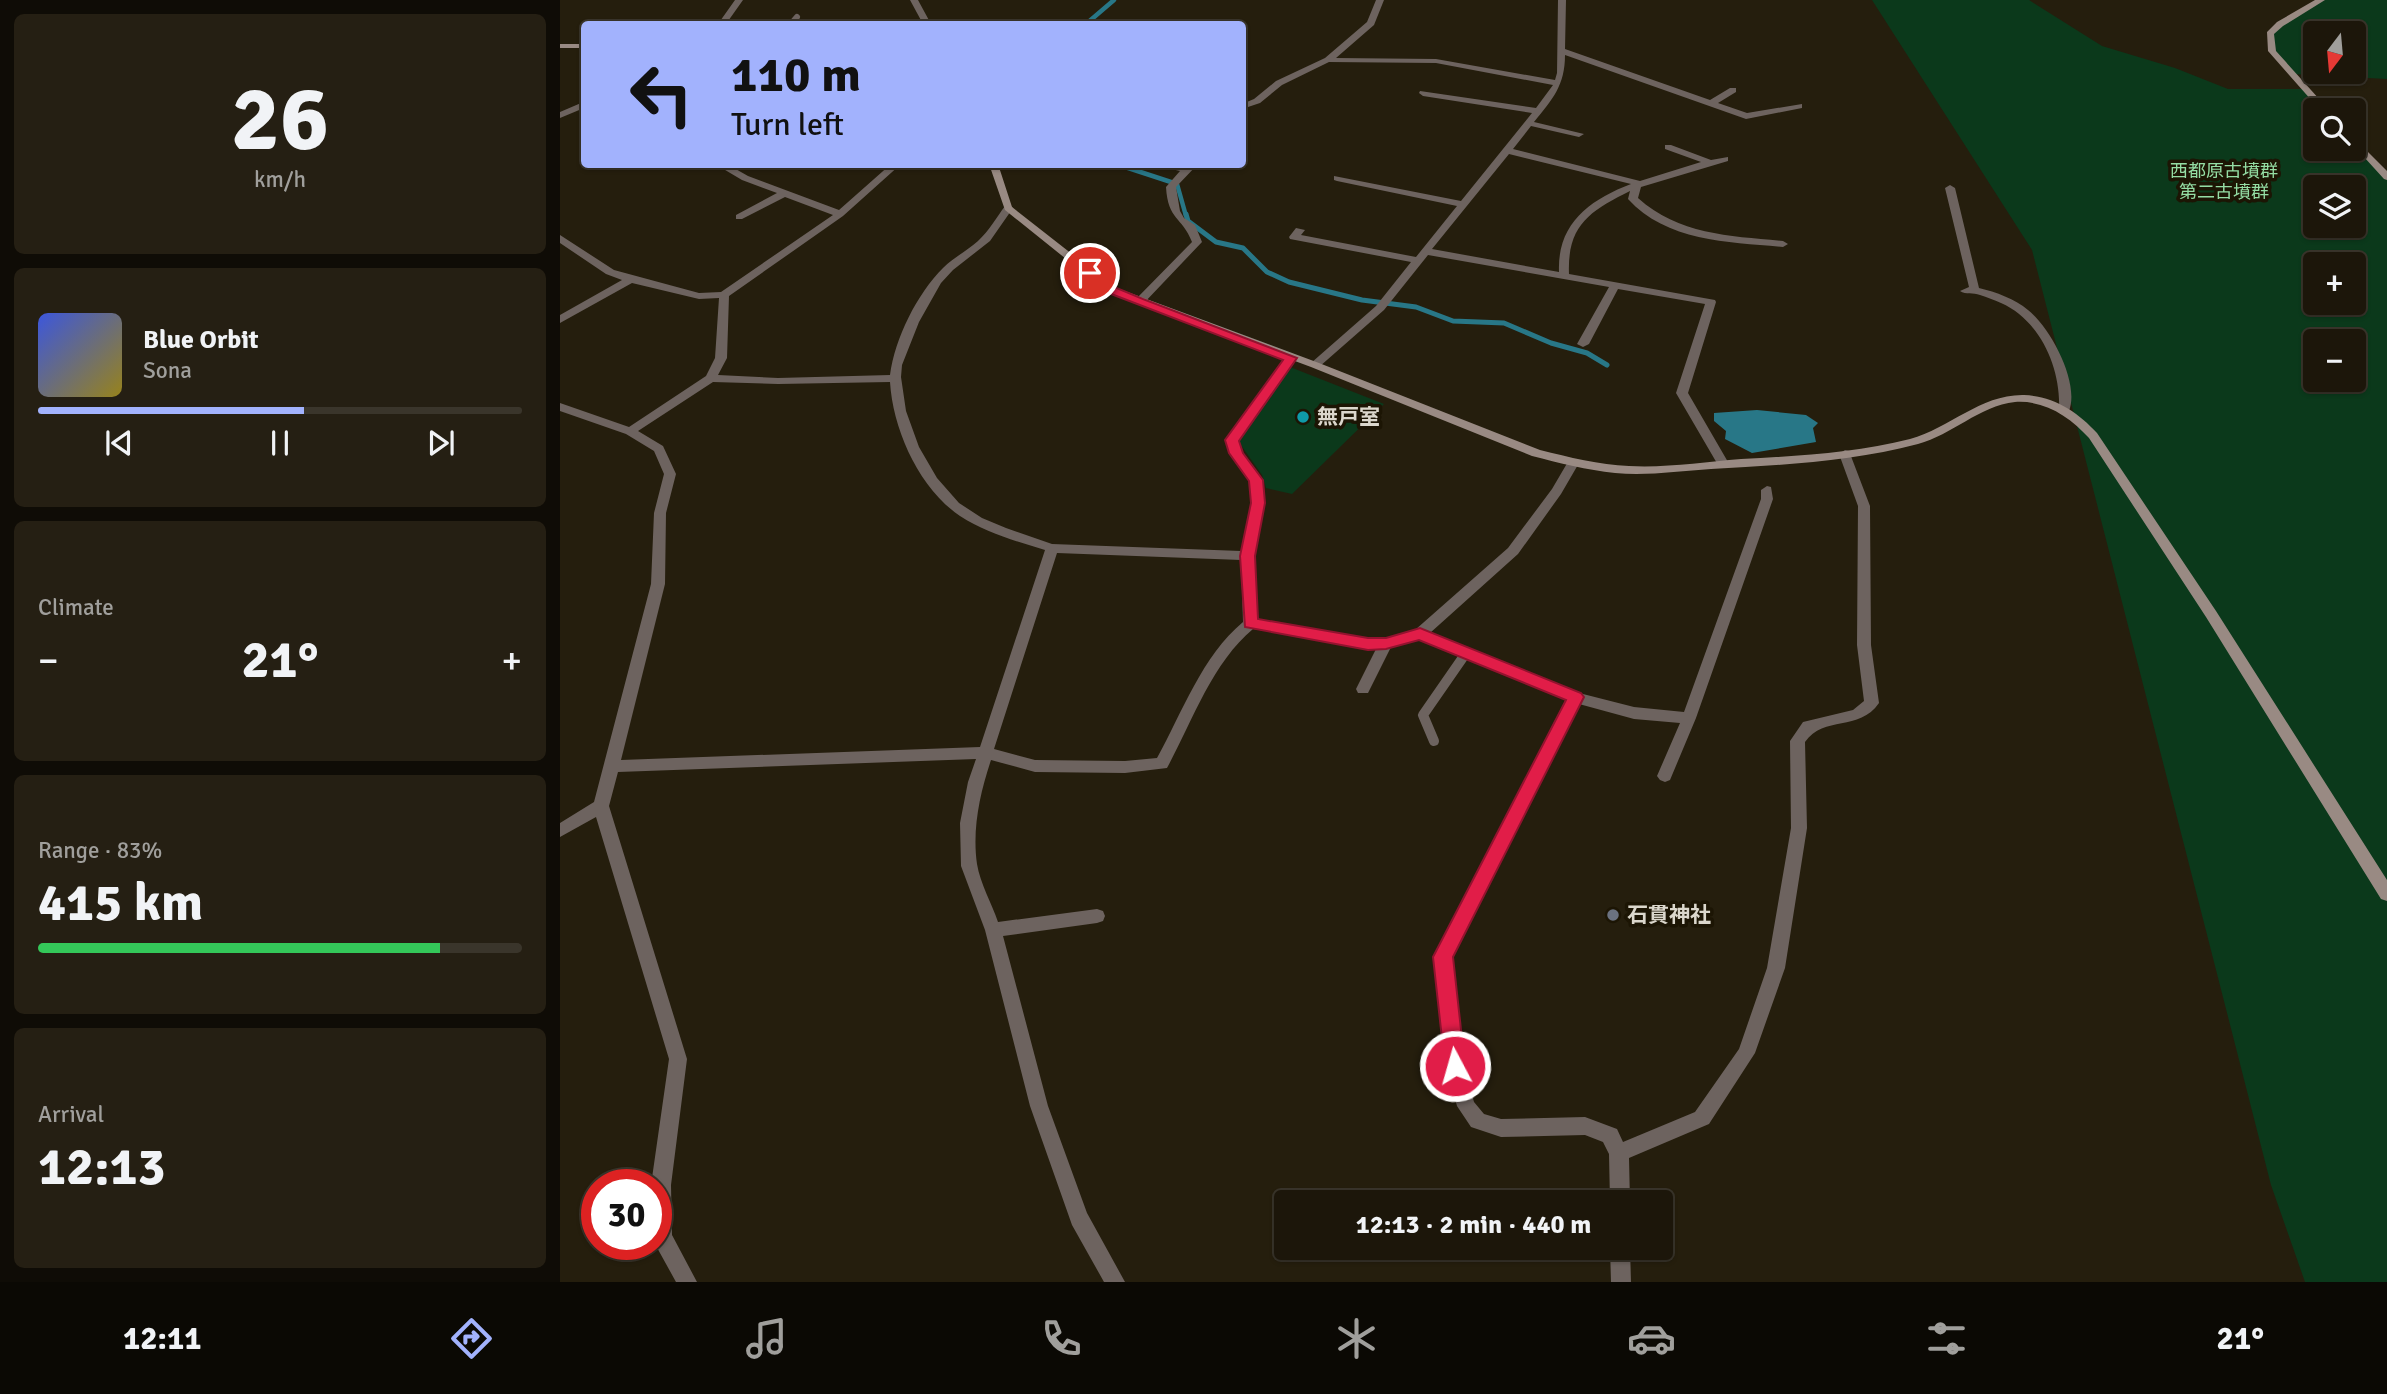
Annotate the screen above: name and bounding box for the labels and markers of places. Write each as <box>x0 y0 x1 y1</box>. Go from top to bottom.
pin <box>1060 243 1120 303</box>
place label: 無戸室 <box>1317 404 1380 430</box>
marker: 無戸室 <box>1295 409 1311 425</box>
place label: 石貫神社 <box>1627 902 1711 928</box>
marker: 石貫神社 <box>1605 907 1621 923</box>

